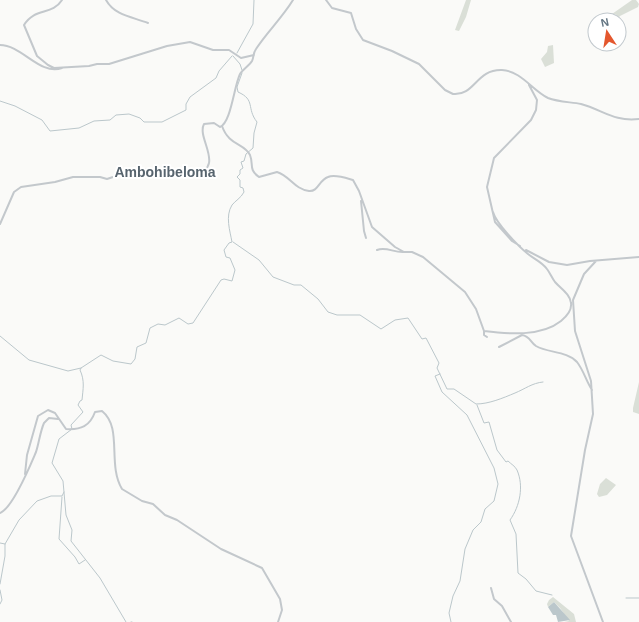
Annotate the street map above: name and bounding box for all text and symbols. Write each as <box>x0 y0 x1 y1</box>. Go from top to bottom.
north arrow <box>587 12 627 52</box>
text: N <box>600 16 610 29</box>
district label: Ambohibeloma <box>114 164 216 180</box>

